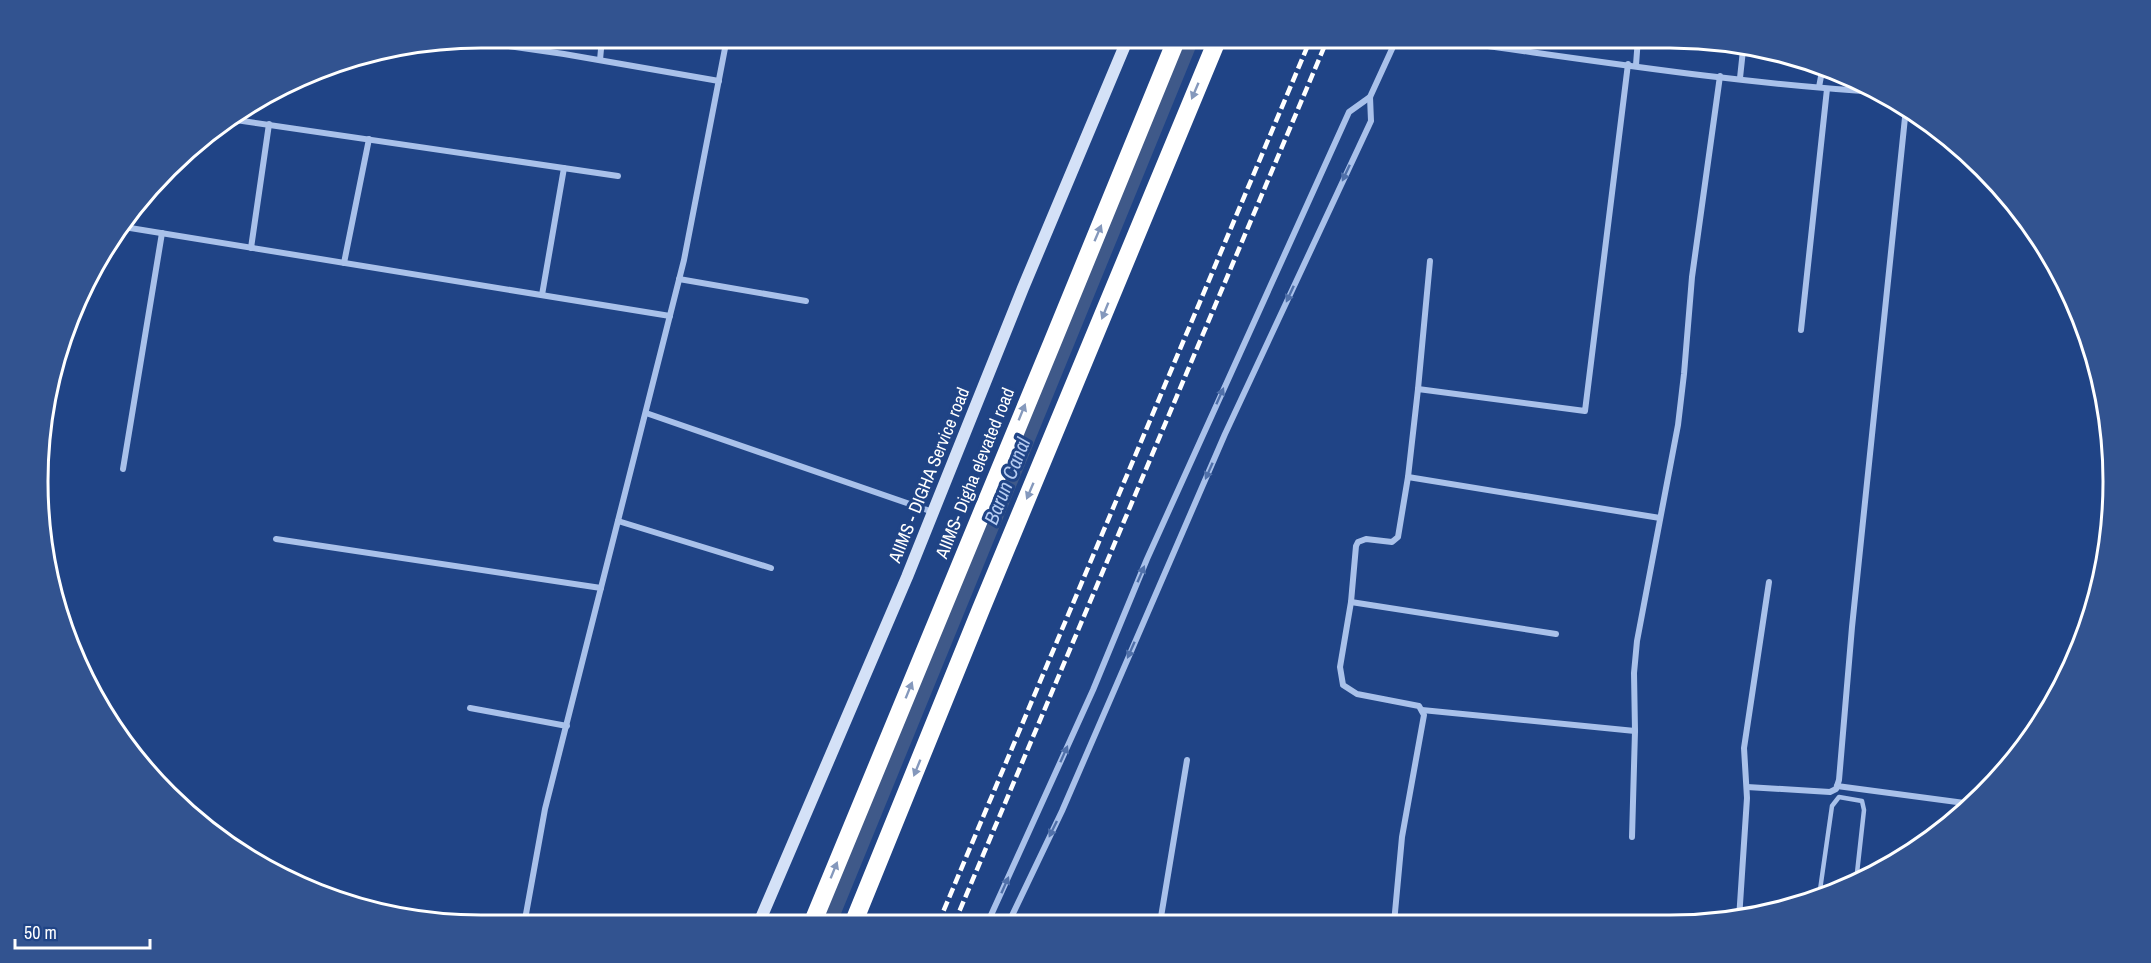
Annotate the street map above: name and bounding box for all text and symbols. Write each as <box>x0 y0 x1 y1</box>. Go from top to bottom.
one-way arrow <box>1190 83 1200 101</box>
one-way arrow <box>1342 165 1351 182</box>
one-way arrow <box>1093 223 1103 241</box>
one-way arrow <box>1286 286 1295 303</box>
one-way arrow <box>1100 302 1110 320</box>
street label: AIIMS - DIGHA Service road <box>882 383 975 567</box>
street label: AIIMS- Digha elevated road <box>928 384 1020 563</box>
one-way arrow <box>1216 388 1225 405</box>
one-way arrow <box>1017 403 1027 421</box>
water label: Barun Canal <box>977 433 1036 528</box>
one-way arrow <box>1204 463 1214 481</box>
one-way arrow <box>1025 482 1035 500</box>
one-way arrow <box>1136 565 1146 583</box>
one-way arrow <box>1126 641 1135 659</box>
one-way arrow <box>904 681 914 699</box>
one-way arrow <box>1059 744 1069 762</box>
one-way arrow <box>912 760 922 778</box>
one-way arrow <box>1048 821 1058 838</box>
one-way arrow <box>829 861 839 879</box>
one-way arrow <box>1000 876 1009 893</box>
scale bar <box>15 912 150 950</box>
text: 50 m <box>24 920 57 945</box>

